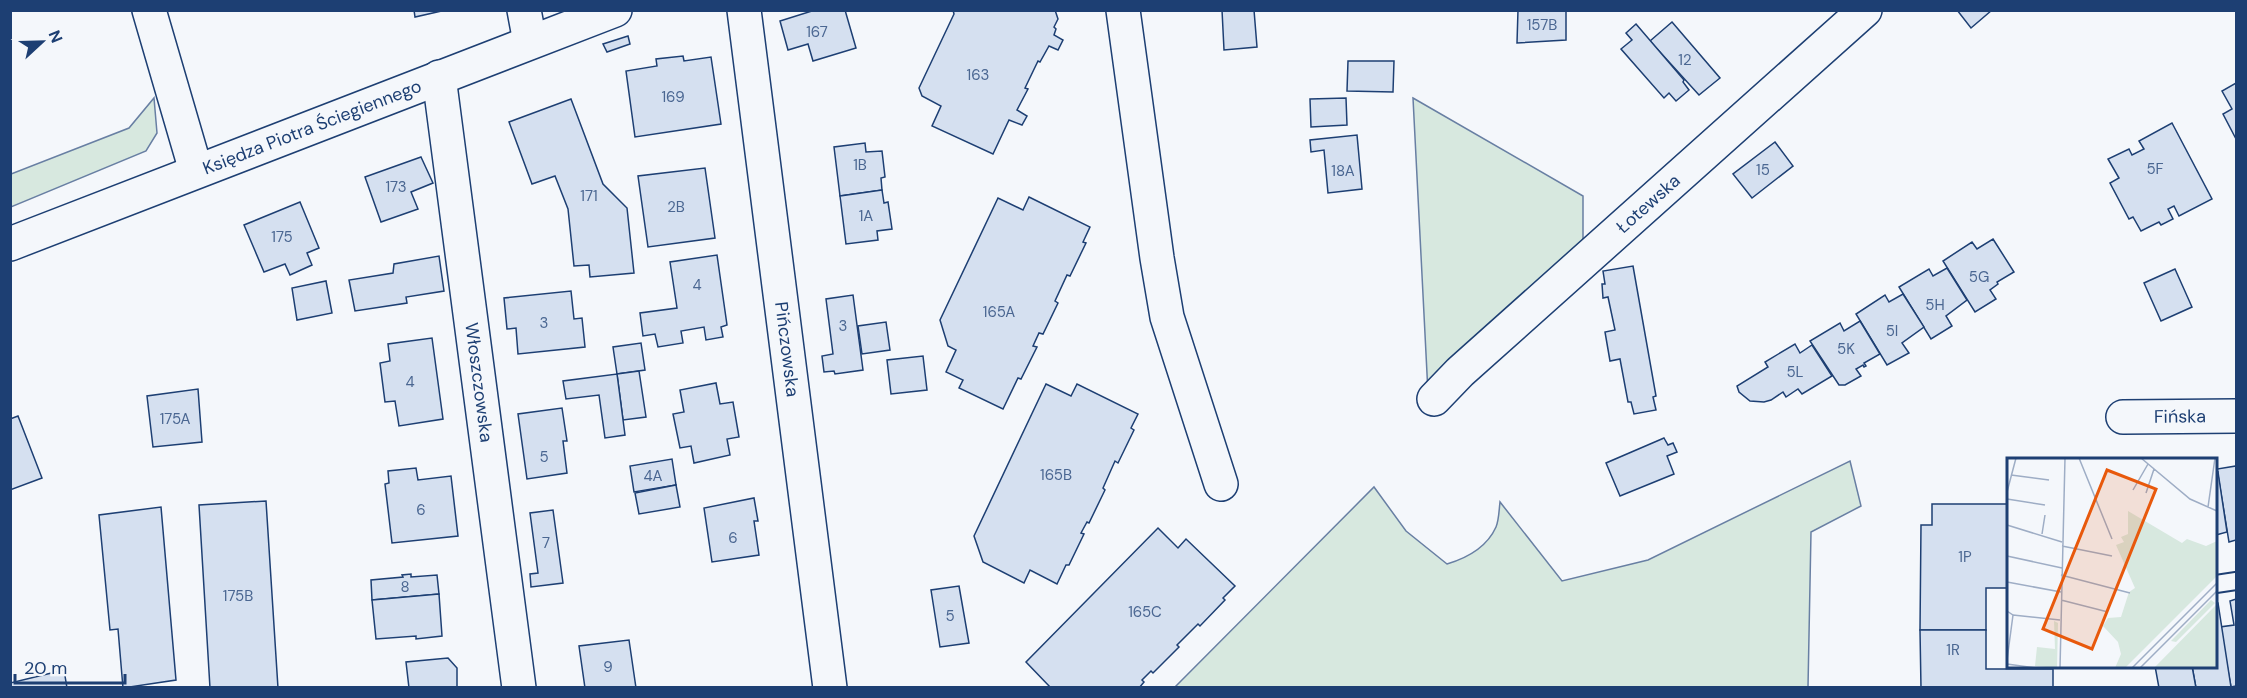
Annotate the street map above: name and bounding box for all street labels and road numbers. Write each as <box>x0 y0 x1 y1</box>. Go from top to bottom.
street label: Księdza Piotra Ściegiennego <box>199 74 425 180</box>
street label: Łotewska <box>1611 169 1685 239</box>
street label: Pińczowska <box>769 300 805 398</box>
street label: Włoszczowska <box>459 321 499 444</box>
street label: Fińska <box>2154 404 2206 429</box>

